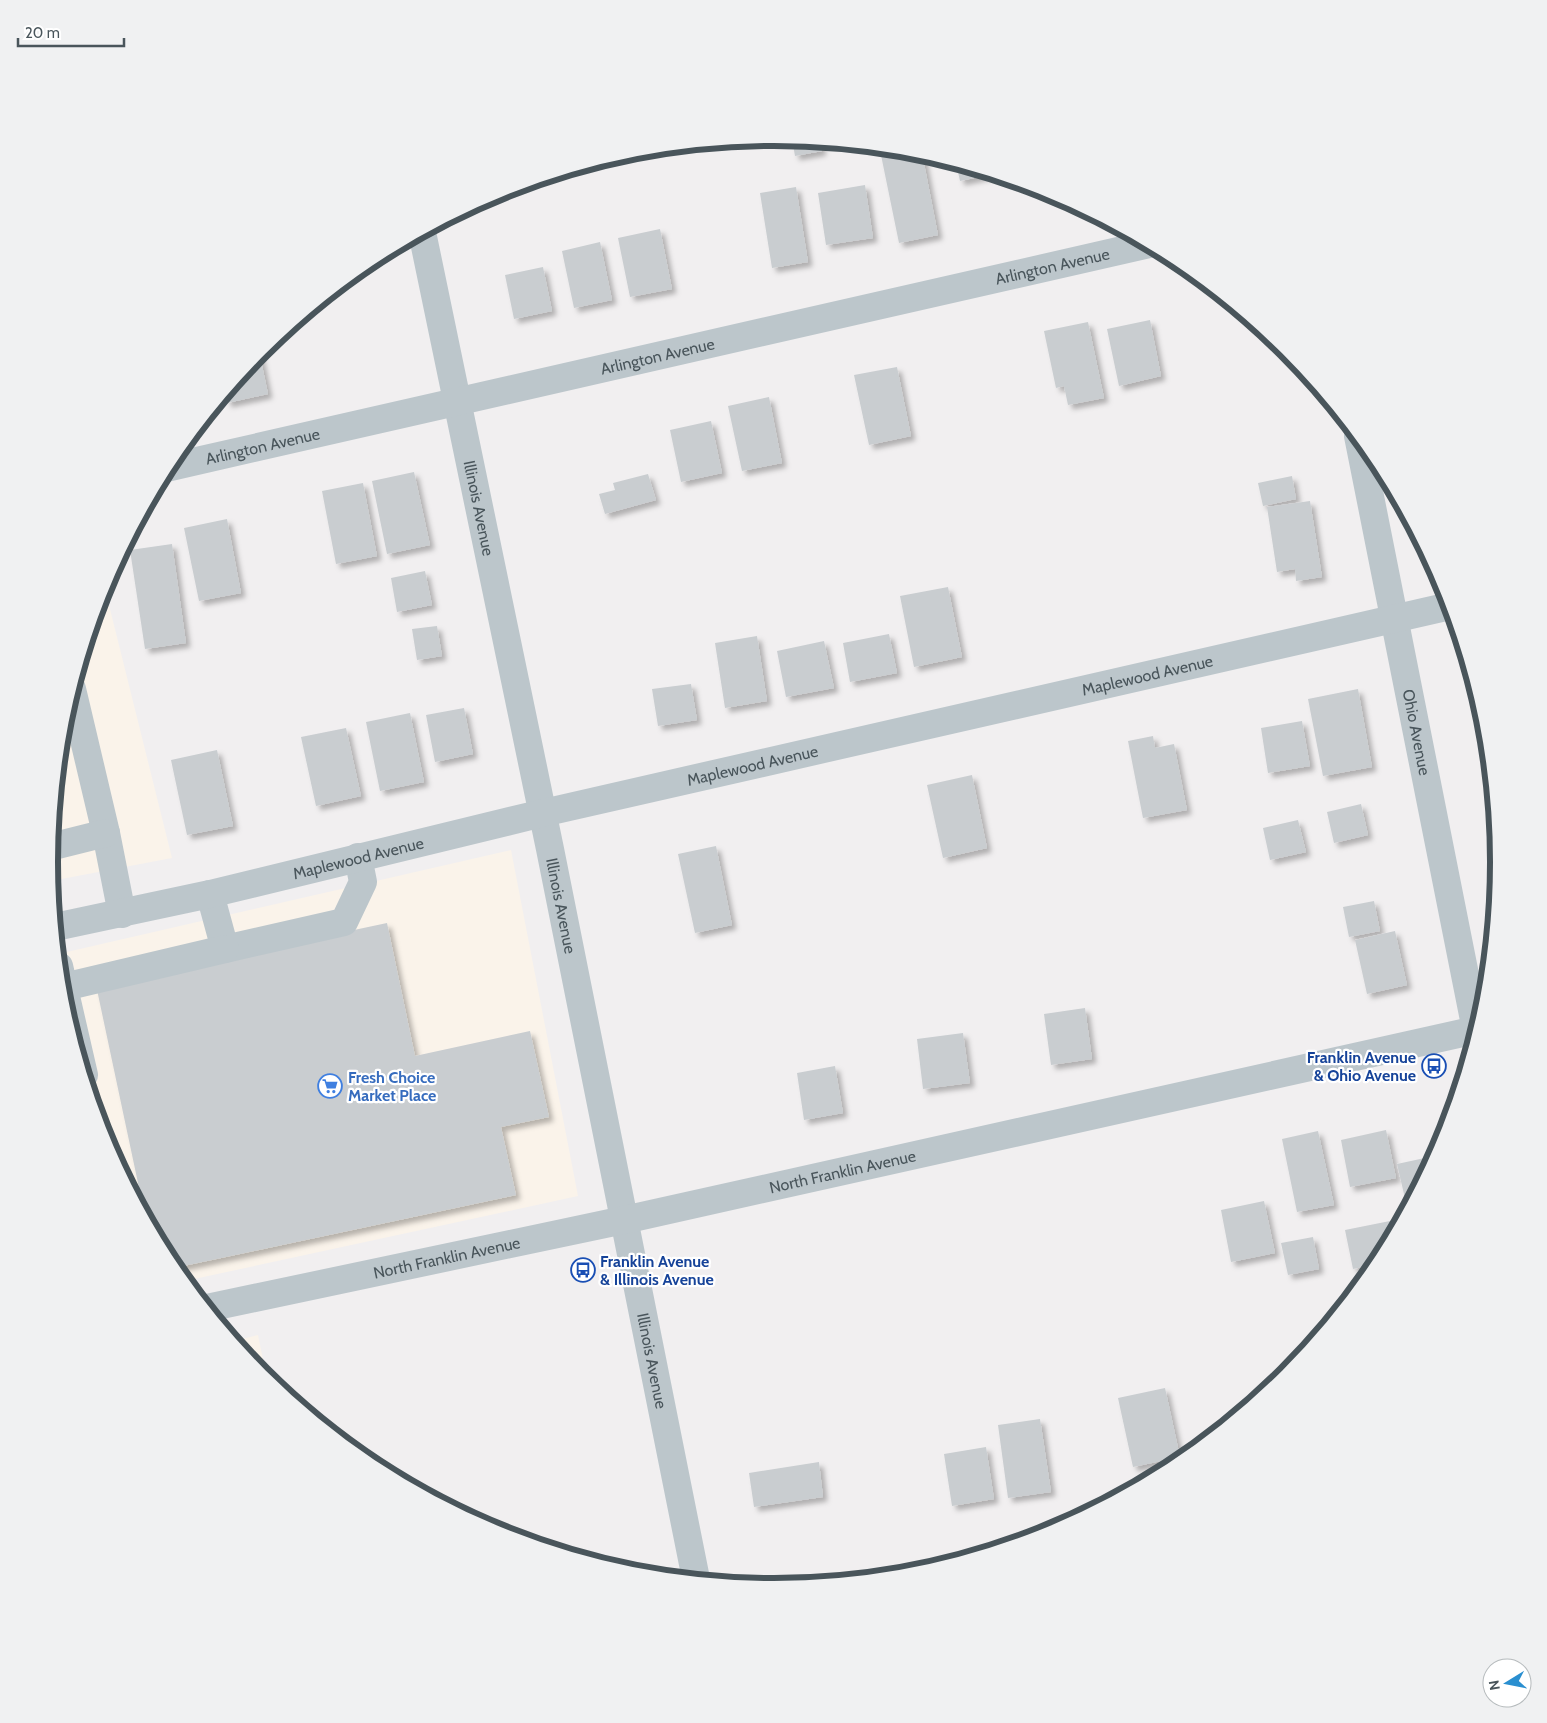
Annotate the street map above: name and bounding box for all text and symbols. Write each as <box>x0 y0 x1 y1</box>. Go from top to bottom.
scale bar <box>18 15 124 47</box>
text: 20 m <box>25 24 60 42</box>
street label: Arlington Avenue <box>993 244 1111 288</box>
street label: Arlington Avenue <box>598 334 716 378</box>
street label: Arlington Avenue <box>204 424 321 468</box>
street label: Illinois Avenue <box>460 459 498 558</box>
street label: Maplewood Avenue <box>1080 651 1215 699</box>
street label: Ohio Avenue <box>1399 687 1435 777</box>
street label: Maplewood Avenue <box>685 741 820 789</box>
street label: Maplewood Avenue <box>291 833 425 883</box>
street label: Illinois Avenue <box>543 856 580 955</box>
place label: Franklin Avenue & Ohio Avenue <box>1307 1048 1416 1085</box>
bus stop icon: Franklin Avenue & Ohio Avenue <box>1421 1053 1447 1079</box>
place label: Fresh Choice Market Place <box>348 1068 436 1105</box>
supermarket icon: Fresh Choice Market Place <box>317 1073 343 1099</box>
street label: North Franklin Avenue <box>767 1146 918 1197</box>
street label: North Franklin Avenue <box>372 1233 522 1282</box>
place label: Franklin Avenue & Illinois Avenue <box>600 1252 714 1289</box>
bus stop icon: Franklin Avenue & Illinois Avenue <box>570 1257 596 1283</box>
street label: Illinois Avenue <box>634 1311 671 1410</box>
north arrow <box>1482 1658 1532 1708</box>
text: N <box>1484 1679 1504 1692</box>

